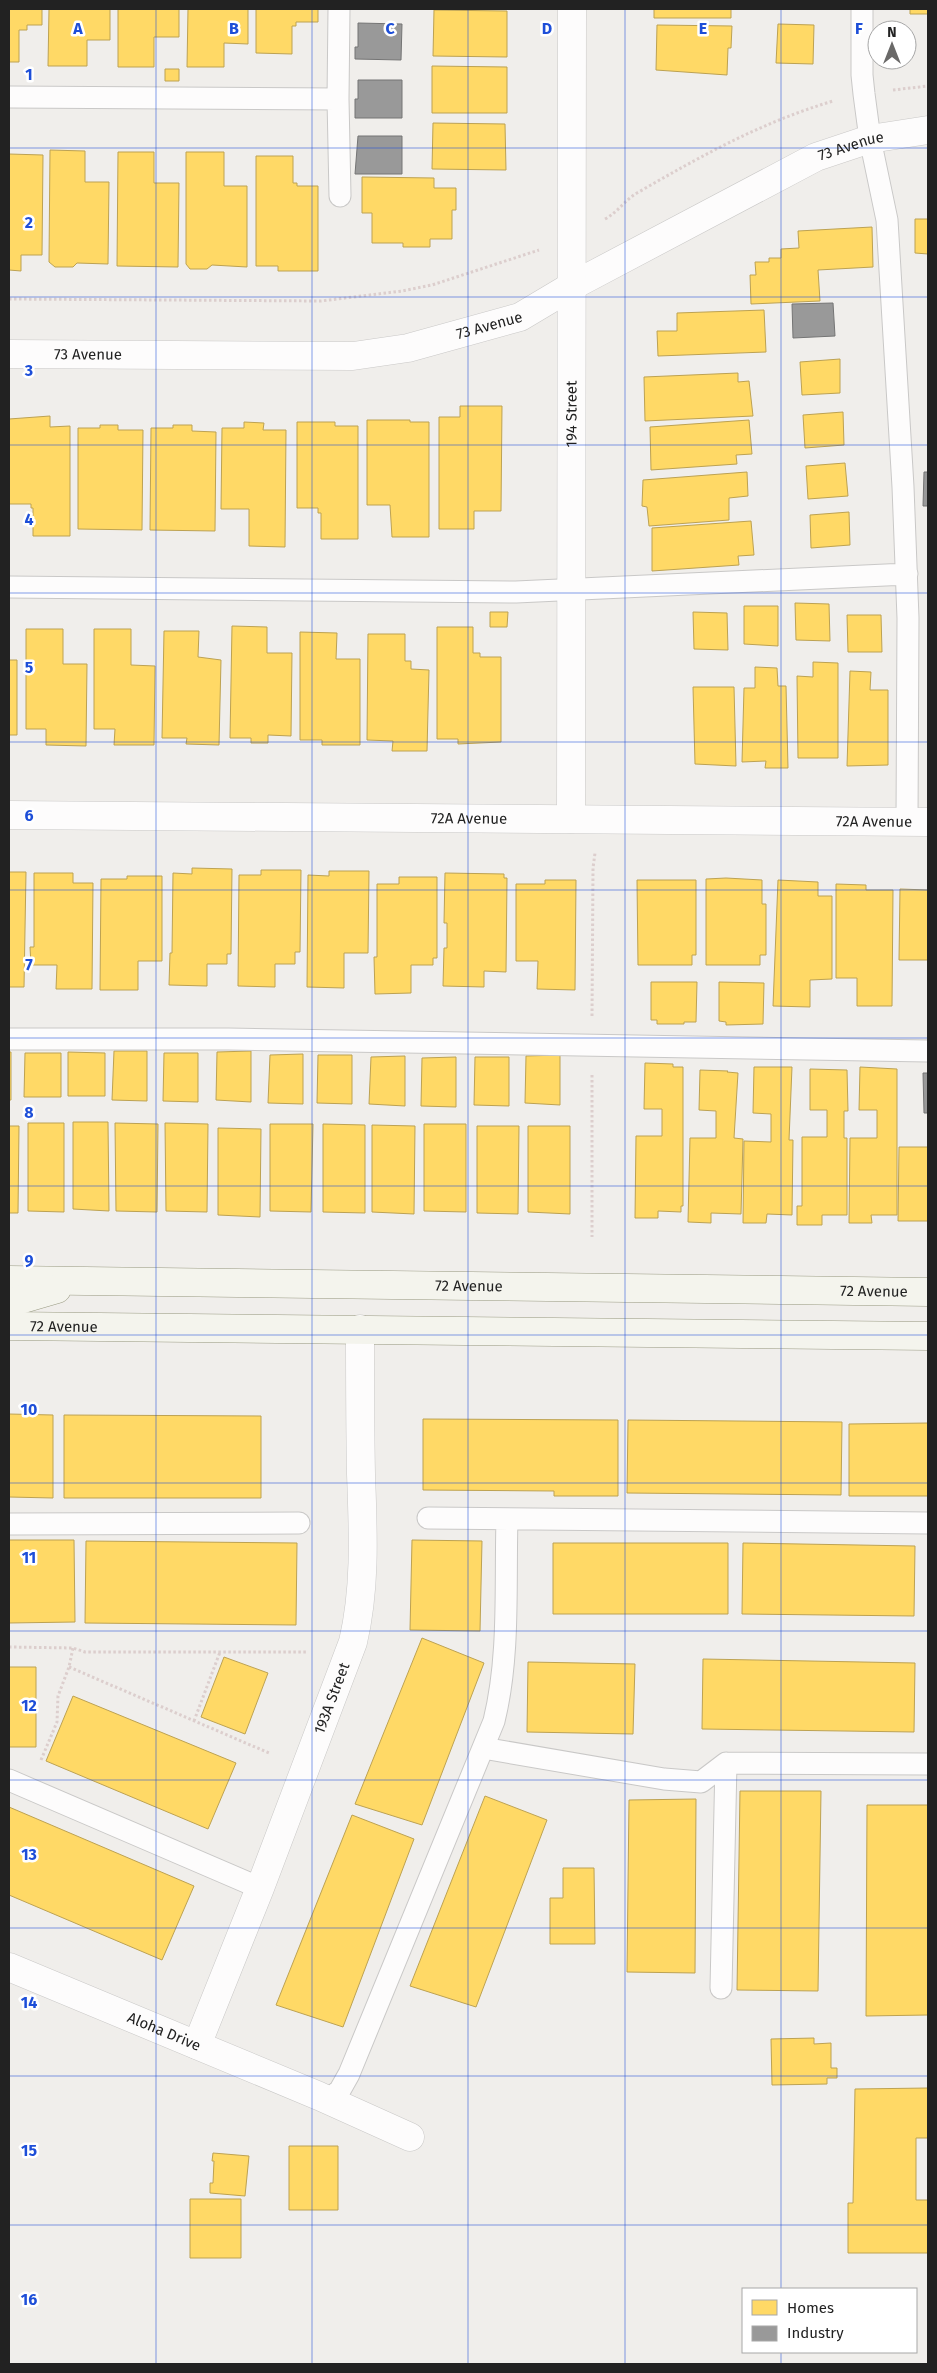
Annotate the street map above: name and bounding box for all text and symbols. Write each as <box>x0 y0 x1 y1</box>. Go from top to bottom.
text: A <box>72 19 83 38</box>
text: B <box>229 19 239 38</box>
text: C <box>385 19 395 38</box>
text: D <box>542 19 552 38</box>
text: E <box>699 19 707 38</box>
text: F <box>855 19 863 38</box>
north arrow <box>867 20 917 70</box>
text: N <box>887 24 897 41</box>
text: 1 <box>25 65 33 84</box>
street label: 73 Avenue <box>816 128 885 165</box>
text: 2 <box>25 213 33 232</box>
street label: 73 Avenue <box>454 308 524 343</box>
street label: 73 Avenue <box>54 345 122 364</box>
text: 3 <box>24 361 33 380</box>
street label: 194 Street <box>562 380 581 447</box>
text: 4 <box>24 510 34 529</box>
text: 5 <box>25 658 34 677</box>
text: 6 <box>24 806 34 825</box>
street label: 72A Avenue <box>431 809 507 828</box>
street label: 72A Avenue <box>836 812 912 831</box>
text: 7 <box>25 955 33 974</box>
text: 8 <box>24 1103 34 1122</box>
text: 9 <box>25 1251 34 1270</box>
street label: 72 Avenue <box>435 1277 503 1295</box>
street label: 72 Avenue <box>840 1282 908 1301</box>
street label: 72 Avenue <box>30 1317 98 1336</box>
text: 10 <box>21 1400 37 1419</box>
text: 11 <box>22 1548 36 1567</box>
street label: 193A Street <box>310 1660 354 1736</box>
text: 12 <box>21 1696 37 1715</box>
text: 13 <box>21 1845 37 1864</box>
text: 14 <box>21 1993 37 2012</box>
street label: Aloha Drive <box>125 2008 204 2055</box>
text: 15 <box>21 2141 37 2160</box>
legend <box>742 2288 917 2353</box>
text: 16 <box>21 2290 37 2309</box>
text: Homes <box>787 2299 834 2317</box>
text: Industry <box>787 2324 844 2342</box>

